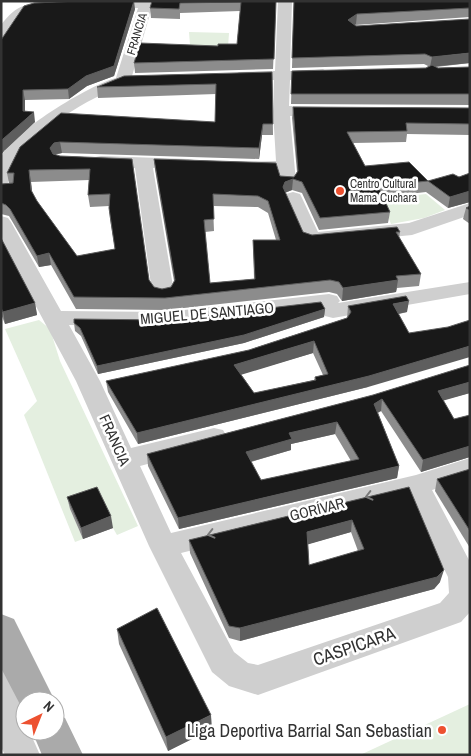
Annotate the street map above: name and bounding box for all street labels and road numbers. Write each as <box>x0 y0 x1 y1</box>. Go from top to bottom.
street label: FRANCIA <box>123 11 151 57</box>
street label: MIGUEL DE SANTIAGO <box>139 297 275 329</box>
street label: FRANCIA <box>94 411 136 470</box>
street label: GORÍVAR <box>287 492 347 526</box>
street label: CASPICARA <box>310 620 399 672</box>

